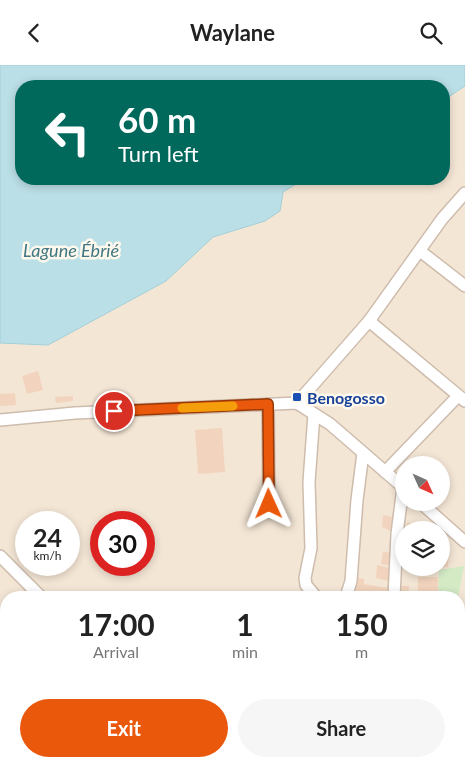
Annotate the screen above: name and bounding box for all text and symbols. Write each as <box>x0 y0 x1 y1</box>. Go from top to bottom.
icon: back <box>20 19 48 47</box>
text: Waylane <box>190 19 275 46</box>
icon: search <box>417 19 445 47</box>
text: 60 m <box>118 98 196 140</box>
icon: left <box>35 100 100 165</box>
text: Turn left <box>118 140 199 167</box>
water label: Lagune Ébrié <box>23 239 119 261</box>
place label: Benogosso <box>307 388 385 407</box>
pin <box>93 390 135 432</box>
marker: Benogosso <box>291 391 303 403</box>
icon: arrive <box>100 397 128 425</box>
north arrow <box>395 456 450 511</box>
map controls <box>395 456 450 576</box>
position arrow <box>242 477 294 529</box>
speed limit sign: 30 <box>90 511 155 576</box>
button: layers <box>395 521 450 576</box>
text: 24 <box>33 522 62 552</box>
text: km/h <box>33 548 62 563</box>
text: 17:00 <box>77 606 155 642</box>
text: 1 <box>236 606 254 642</box>
text: 150 <box>335 606 388 642</box>
text: Arrival <box>93 642 139 661</box>
text: min <box>232 642 258 661</box>
text: m <box>355 642 368 661</box>
button: Exit <box>20 699 228 757</box>
button: Share <box>238 699 445 757</box>

